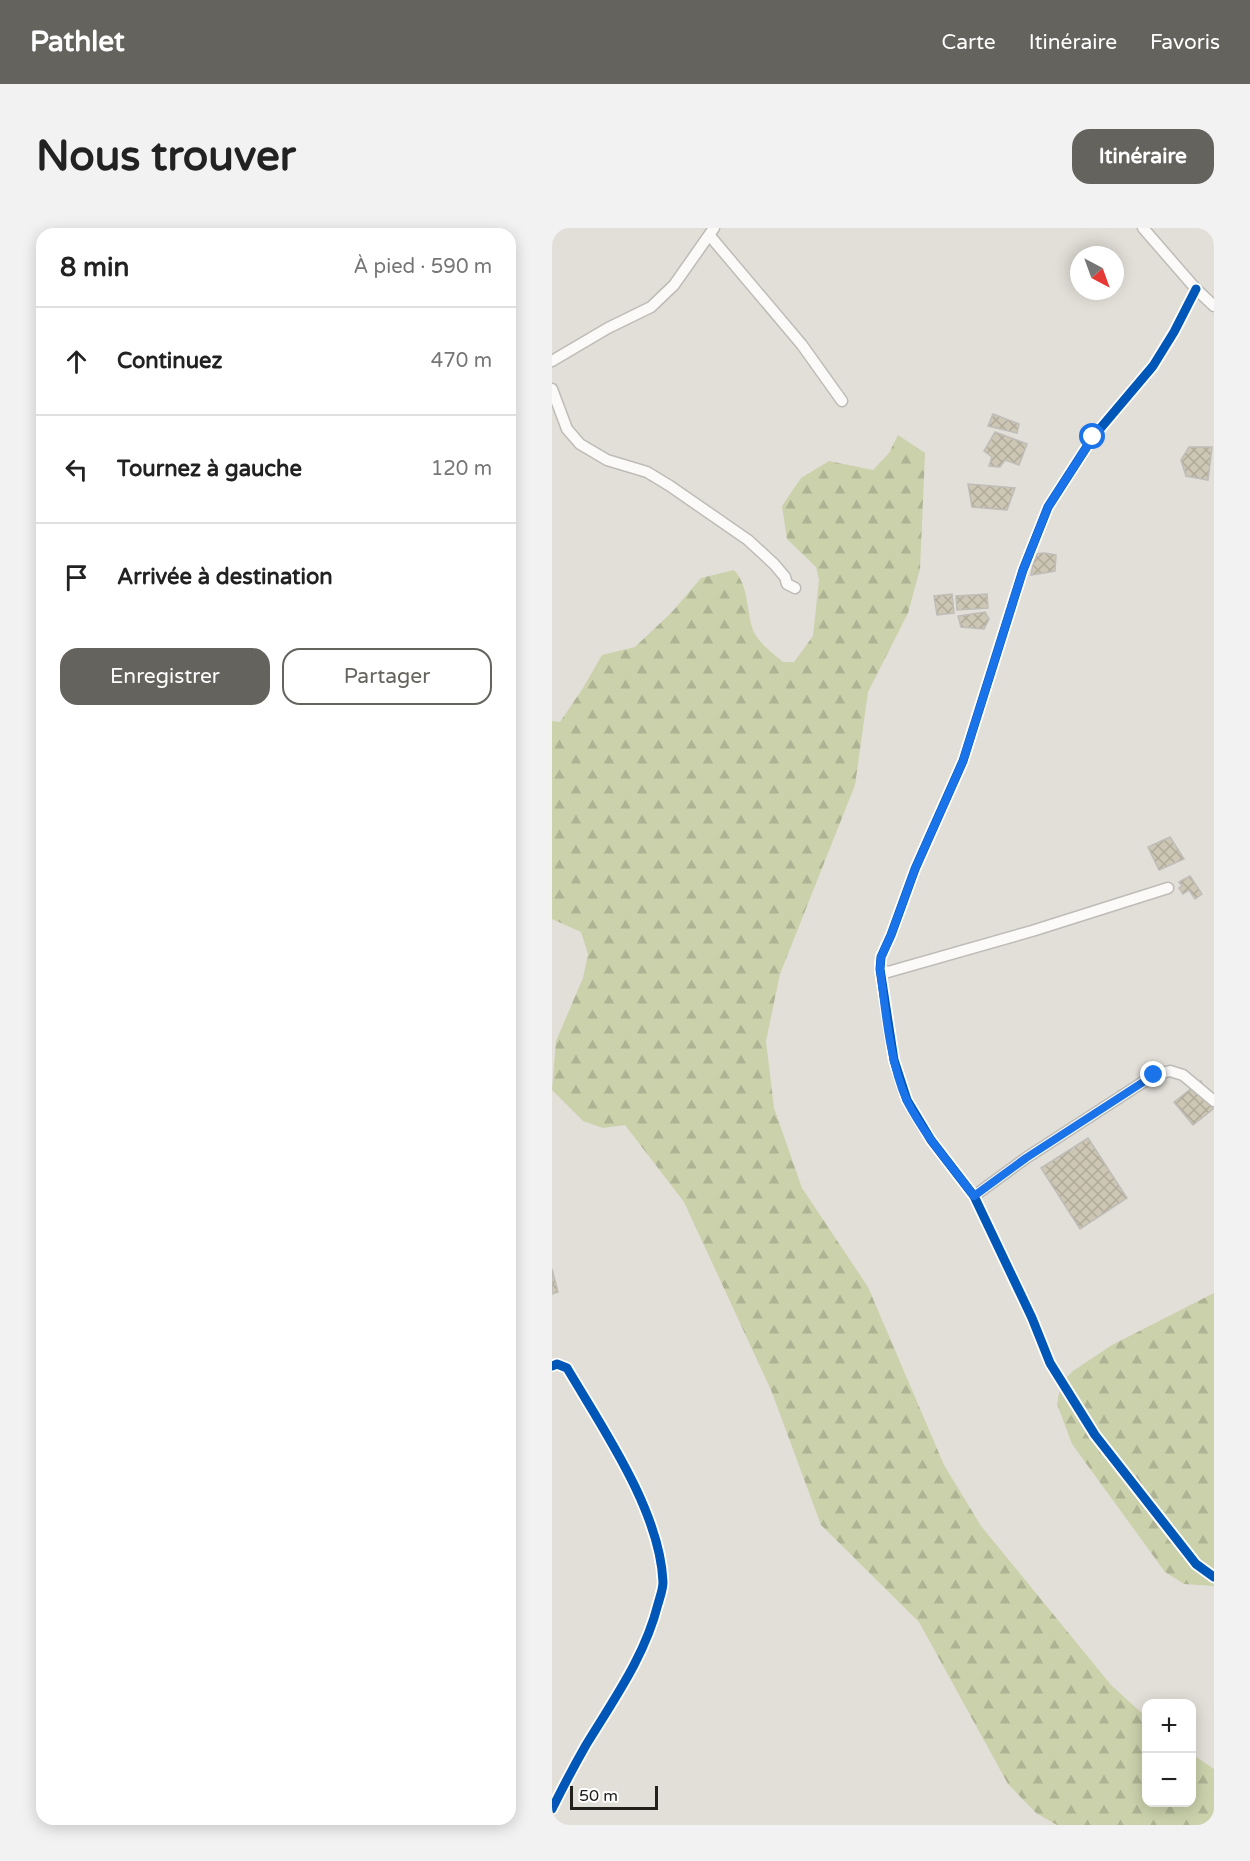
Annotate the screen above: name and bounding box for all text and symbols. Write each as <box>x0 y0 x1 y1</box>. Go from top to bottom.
text: Pathlet <box>30 25 125 59</box>
text: Carte <box>942 30 996 55</box>
text: Itinéraire <box>1029 30 1117 55</box>
text: Favoris <box>1150 30 1220 55</box>
button: Itinéraire <box>1072 129 1214 184</box>
text: Nous trouver <box>36 131 296 182</box>
north arrow <box>1070 246 1124 300</box>
text: 8 min <box>60 252 129 283</box>
text: À pied · 590 m <box>354 255 492 279</box>
icon: ahead <box>60 345 93 378</box>
text: Continuez <box>117 348 222 374</box>
text: 470 m <box>431 349 492 373</box>
route start <box>1079 423 1105 449</box>
icon: left <box>60 453 93 486</box>
text: Tournez à gauche <box>117 456 302 482</box>
text: 120 m <box>431 457 492 481</box>
icon: arrive <box>60 561 93 594</box>
text: Arrivée à destination <box>117 564 333 590</box>
button: Enregistrer <box>60 648 270 705</box>
button: Partager <box>282 648 492 705</box>
route end <box>1140 1061 1166 1087</box>
map controls <box>1142 1699 1196 1807</box>
button: + <box>1142 1699 1196 1753</box>
button: − <box>1142 1753 1196 1807</box>
scale bar <box>570 1783 658 1810</box>
text: 50 m <box>579 1786 618 1806</box>

